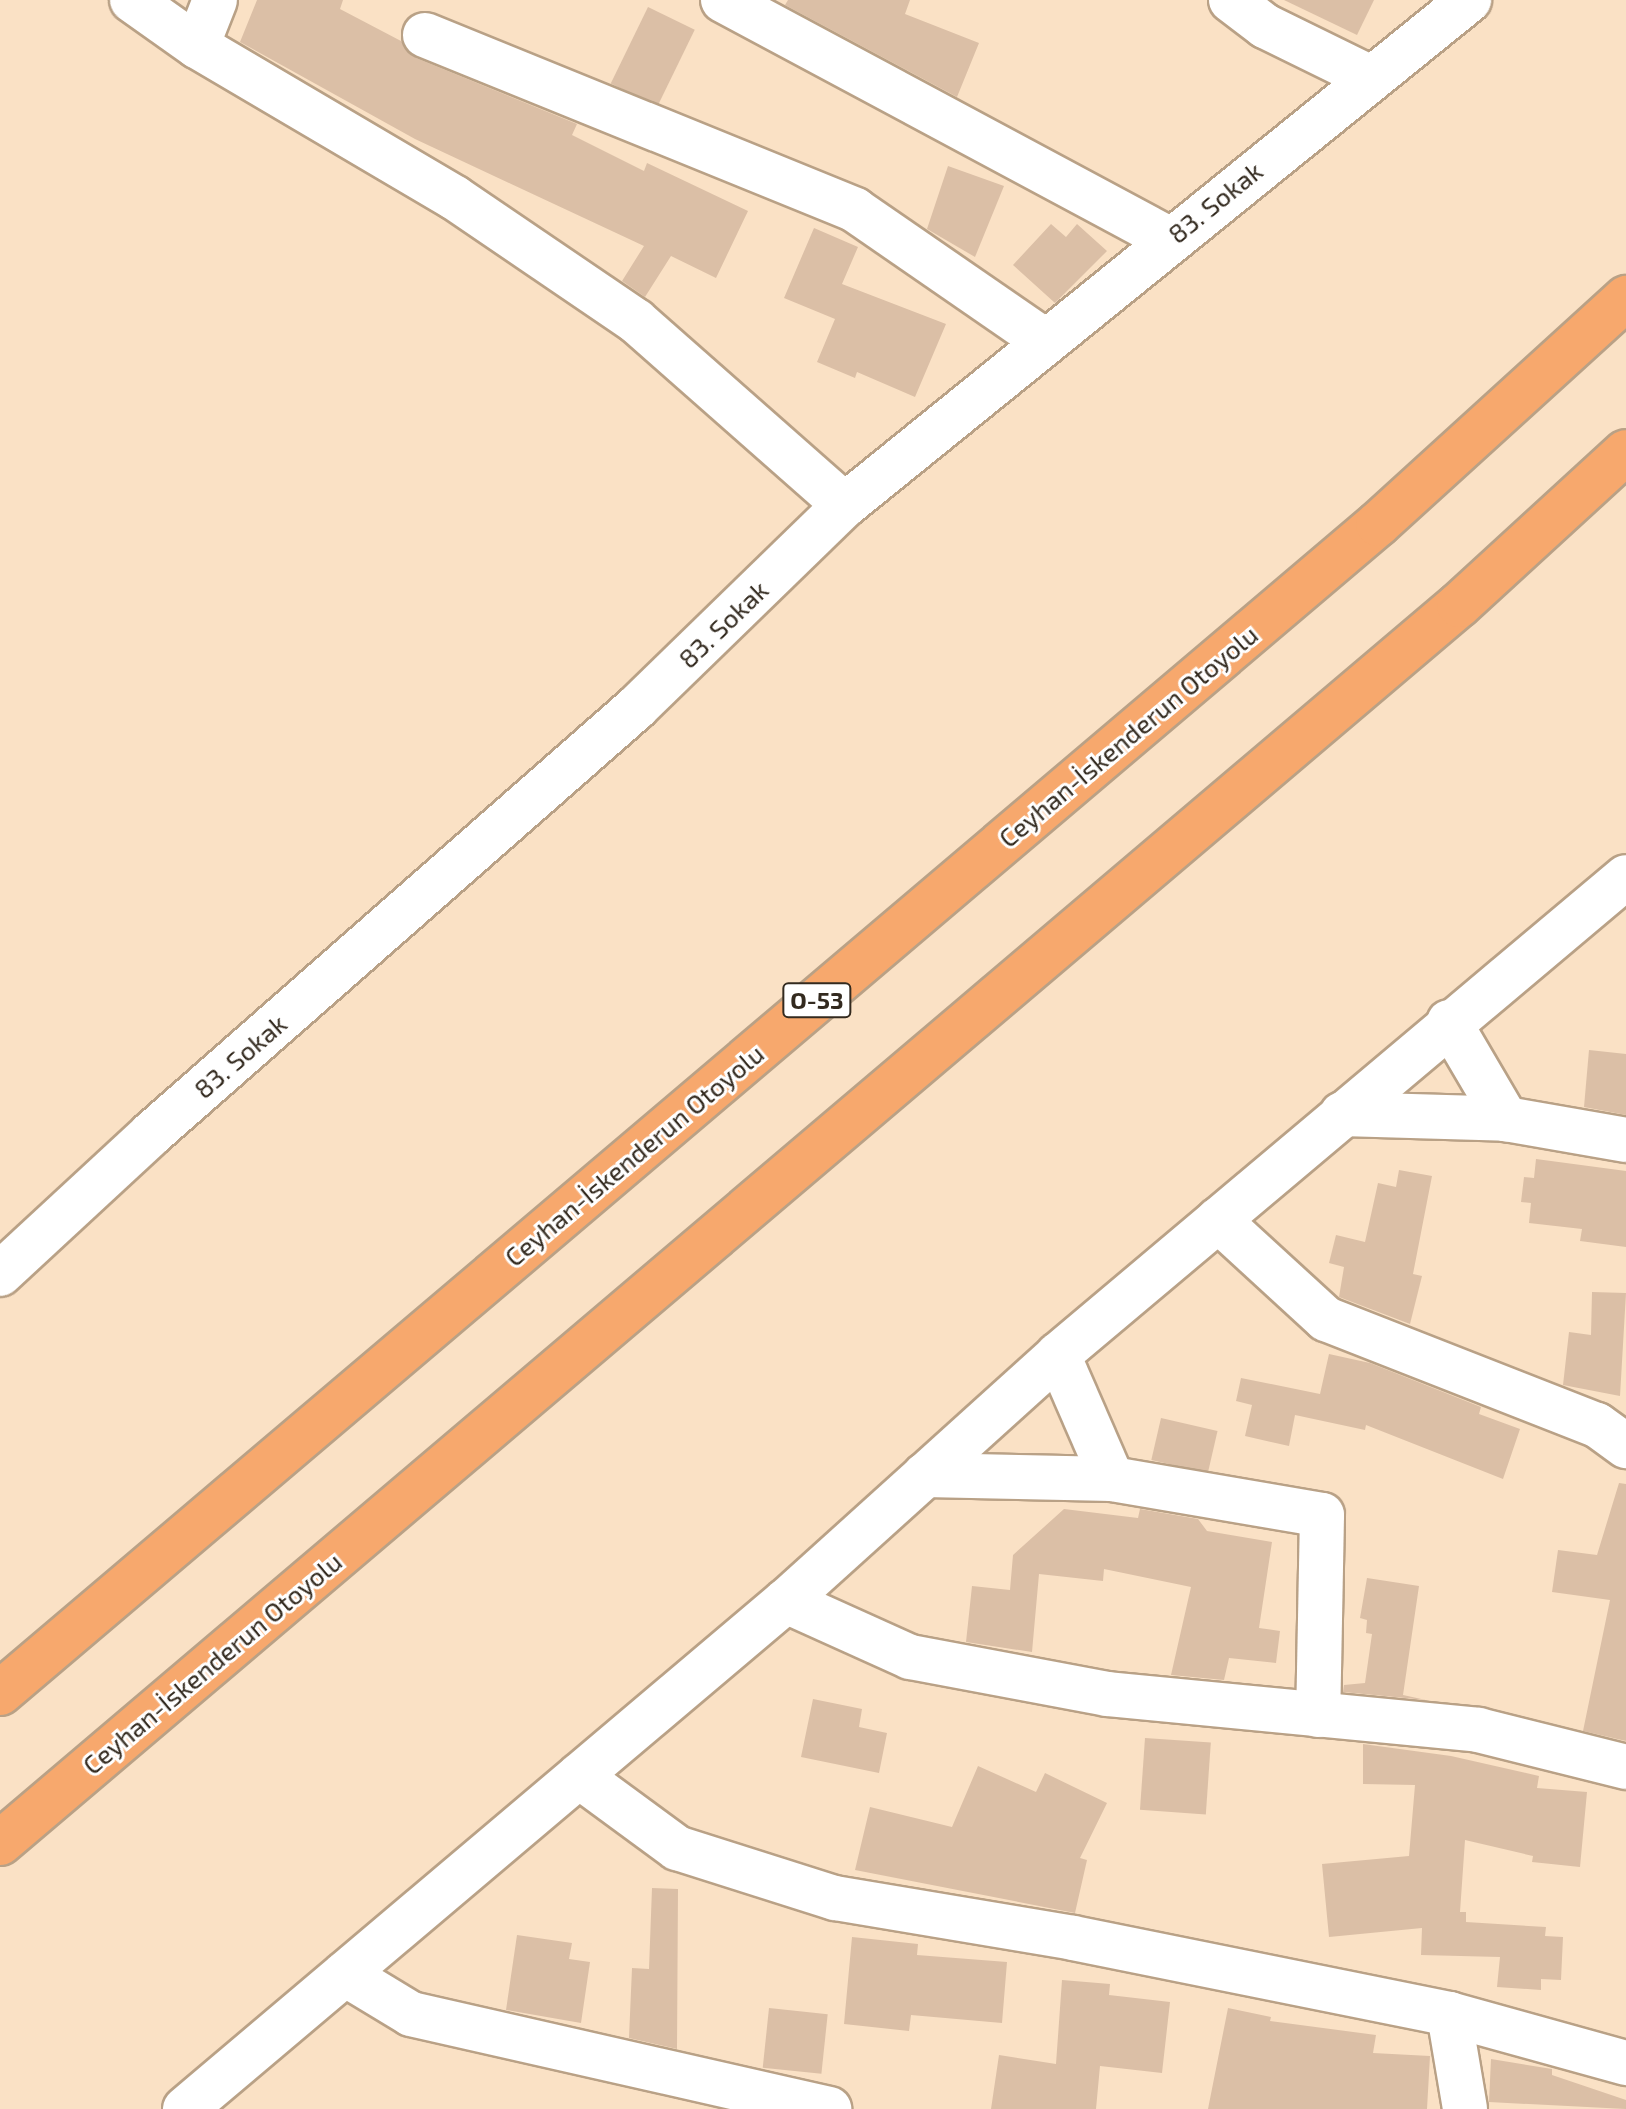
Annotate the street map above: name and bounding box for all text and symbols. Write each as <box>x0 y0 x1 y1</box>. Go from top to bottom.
street label: 83. Sokak <box>1162 155 1268 249</box>
street label: 83. Sokak <box>672 574 774 674</box>
street label: Ceyhan-İskenderun Otoyolu <box>992 619 1264 853</box>
road number: O-53 <box>781 980 853 1020</box>
street label: 83. Sokak <box>187 1007 293 1105</box>
street label: Ceyhan-İskenderun Otoyolu <box>498 1038 770 1272</box>
street label: Ceyhan-İskenderun Otoyolu <box>76 1546 348 1780</box>

